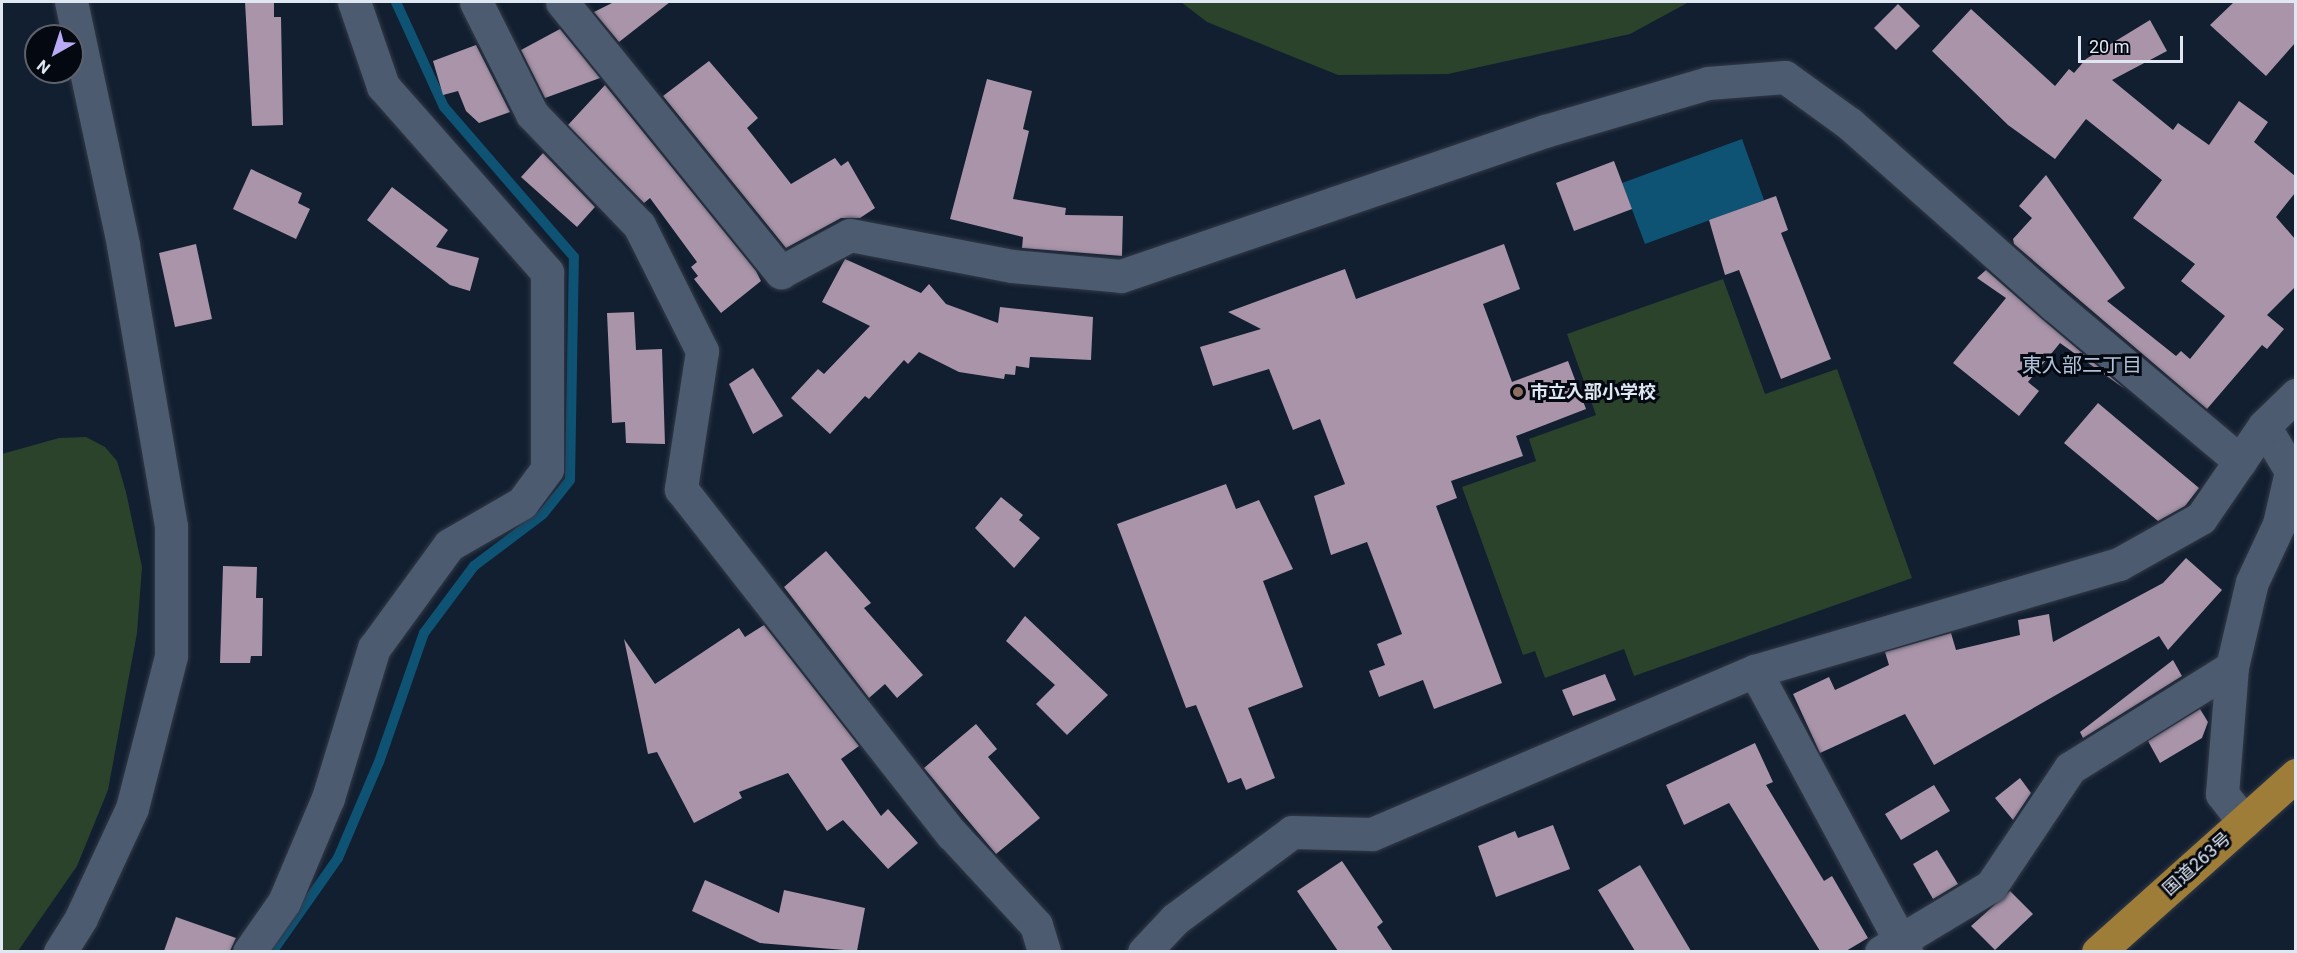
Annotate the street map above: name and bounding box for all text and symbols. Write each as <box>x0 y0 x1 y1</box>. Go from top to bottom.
north arrow <box>24 24 84 84</box>
scale bar <box>2081 24 2186 62</box>
text: 20 m <box>2089 36 2129 57</box>
text: N <box>33 56 54 78</box>
district label: 東入部二丁目 <box>2022 353 2142 377</box>
place label: 市立入部小学校 <box>1530 381 1656 403</box>
marker: 市立入部小学校 <box>1511 385 1525 399</box>
street label: 国道263号 <box>2158 828 2236 900</box>

